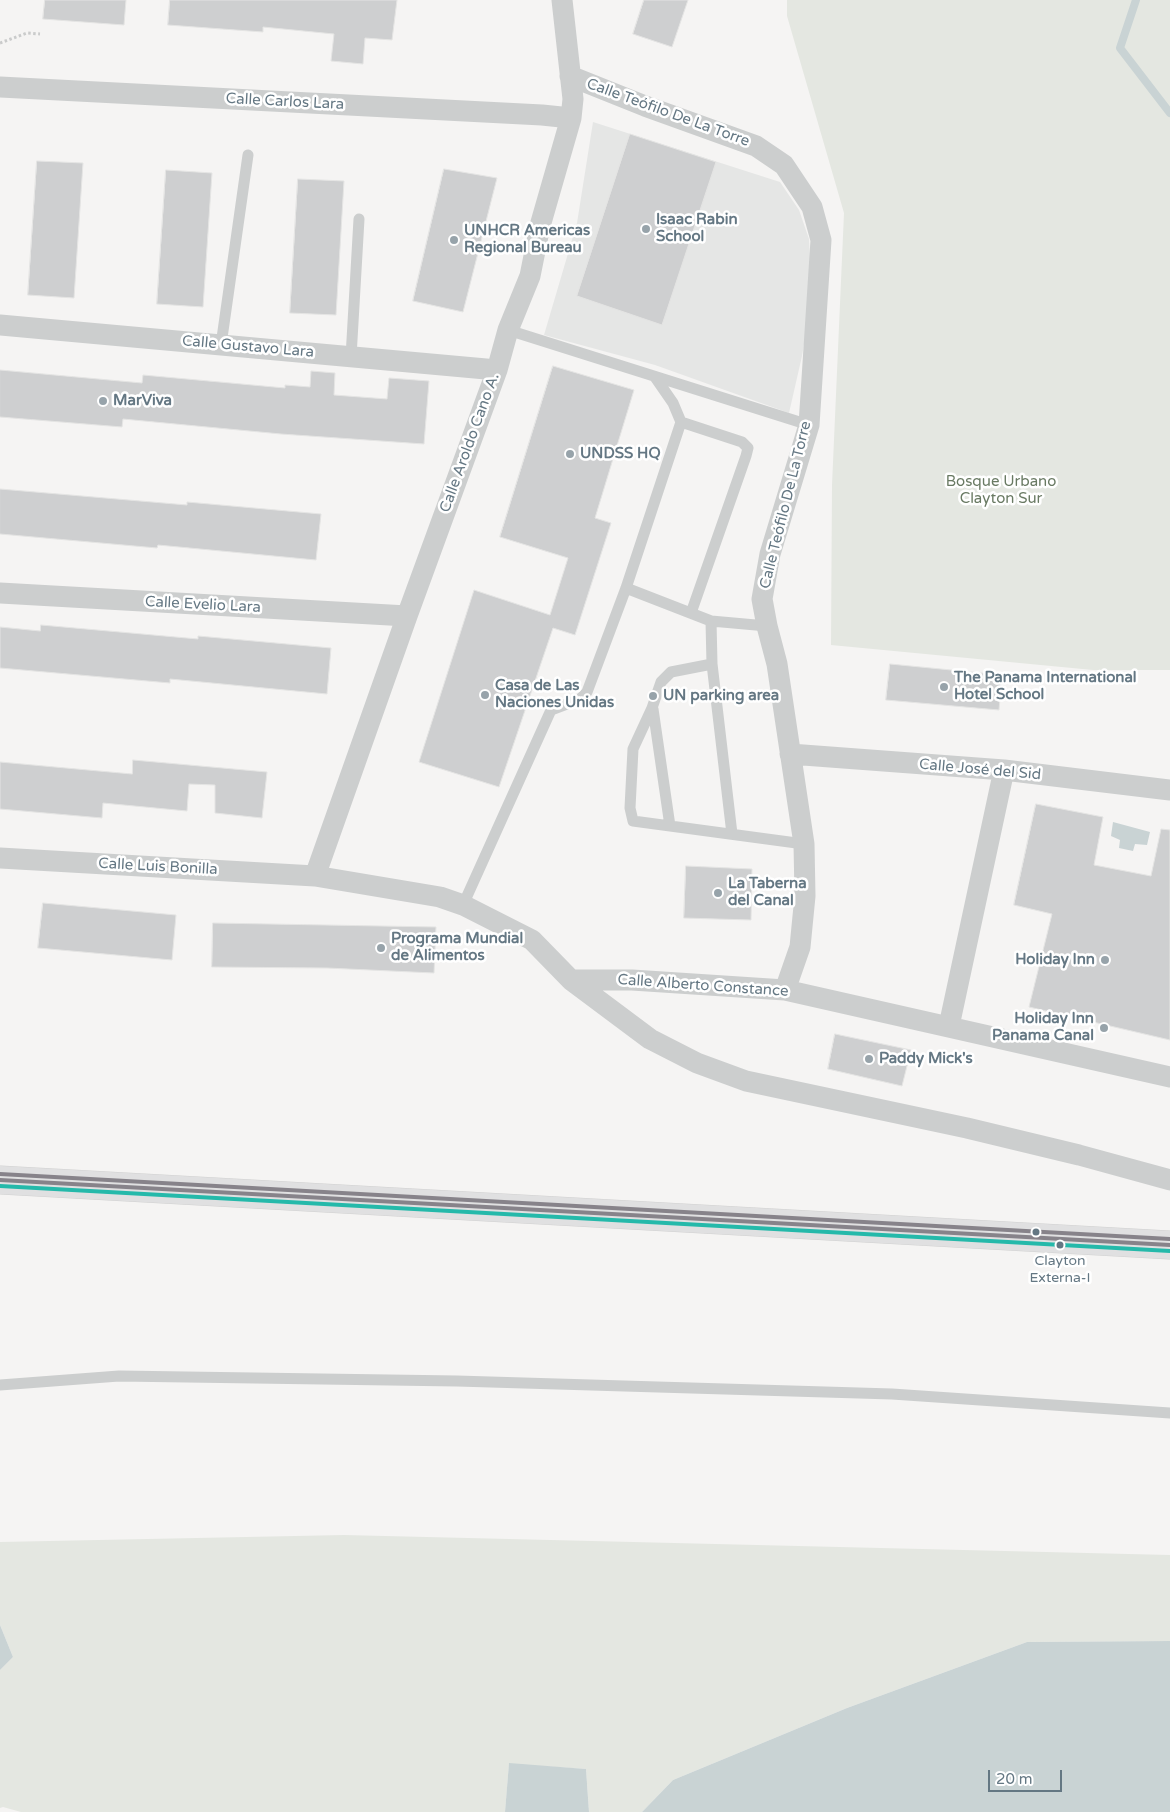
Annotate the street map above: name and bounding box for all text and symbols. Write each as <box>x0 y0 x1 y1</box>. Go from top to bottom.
street label: Calle Teófilo De La Torre <box>584 75 752 151</box>
street label: Calle Carlos Lara <box>225 90 345 114</box>
place label: Isaac Rabin School <box>656 211 738 246</box>
place label: UNHCR Americas Regional Bureau <box>464 222 590 257</box>
marker: Isaac Rabin School <box>640 223 652 235</box>
marker: UNHCR Americas Regional Bureau <box>448 234 460 246</box>
street label: Calle Gustavo Lara <box>181 332 315 362</box>
street label: Calle Aroldo Cano A. <box>436 371 504 515</box>
place label: MarViva <box>113 392 172 410</box>
marker: MarViva <box>97 395 109 407</box>
street label: Calle Teófilo De La Torre <box>756 419 816 591</box>
place label: UNDSS HQ <box>580 445 661 463</box>
marker: UNDSS HQ <box>564 448 576 460</box>
park label: Bosque Urbano Clayton Sur <box>946 473 1056 508</box>
street label: Calle Evelio Lara <box>145 593 261 617</box>
place label: The Panama International Hotel School <box>954 669 1137 704</box>
place label: Casa de Las Naciones Unidas <box>495 677 614 712</box>
marker: The Panama International Hotel School <box>938 681 950 693</box>
place label: UN parking area <box>663 687 779 705</box>
marker: Casa de Las Naciones Unidas <box>479 689 491 701</box>
marker: UN parking area <box>647 690 659 702</box>
street label: Calle José del Sid <box>918 756 1042 784</box>
street label: Calle Luis Bonilla <box>98 855 218 879</box>
place label: La Taberna del Canal <box>728 875 807 910</box>
marker: La Taberna del Canal <box>712 887 724 899</box>
place label: Programa Mundial de Alimentos <box>391 930 523 965</box>
marker: Programa Mundial de Alimentos <box>375 942 387 954</box>
place label: Holiday Inn <box>1015 951 1095 969</box>
marker: Holiday Inn <box>1099 954 1111 966</box>
street label: Calle Alberto Constance <box>617 971 789 1001</box>
place label: Holiday Inn Panama Canal <box>992 1010 1094 1045</box>
marker: Holiday Inn Panama Canal <box>1098 1022 1110 1034</box>
place label: Paddy Mick's <box>879 1050 973 1068</box>
marker: Paddy Mick's <box>863 1053 875 1065</box>
unlabelled marker <box>1031 1227 1041 1237</box>
marker: Clayton Externa-I <box>1055 1240 1065 1250</box>
place label: Clayton Externa-I <box>1029 1253 1091 1285</box>
scale bar <box>990 1760 1064 1792</box>
text: 20 m <box>996 1770 1033 1788</box>

